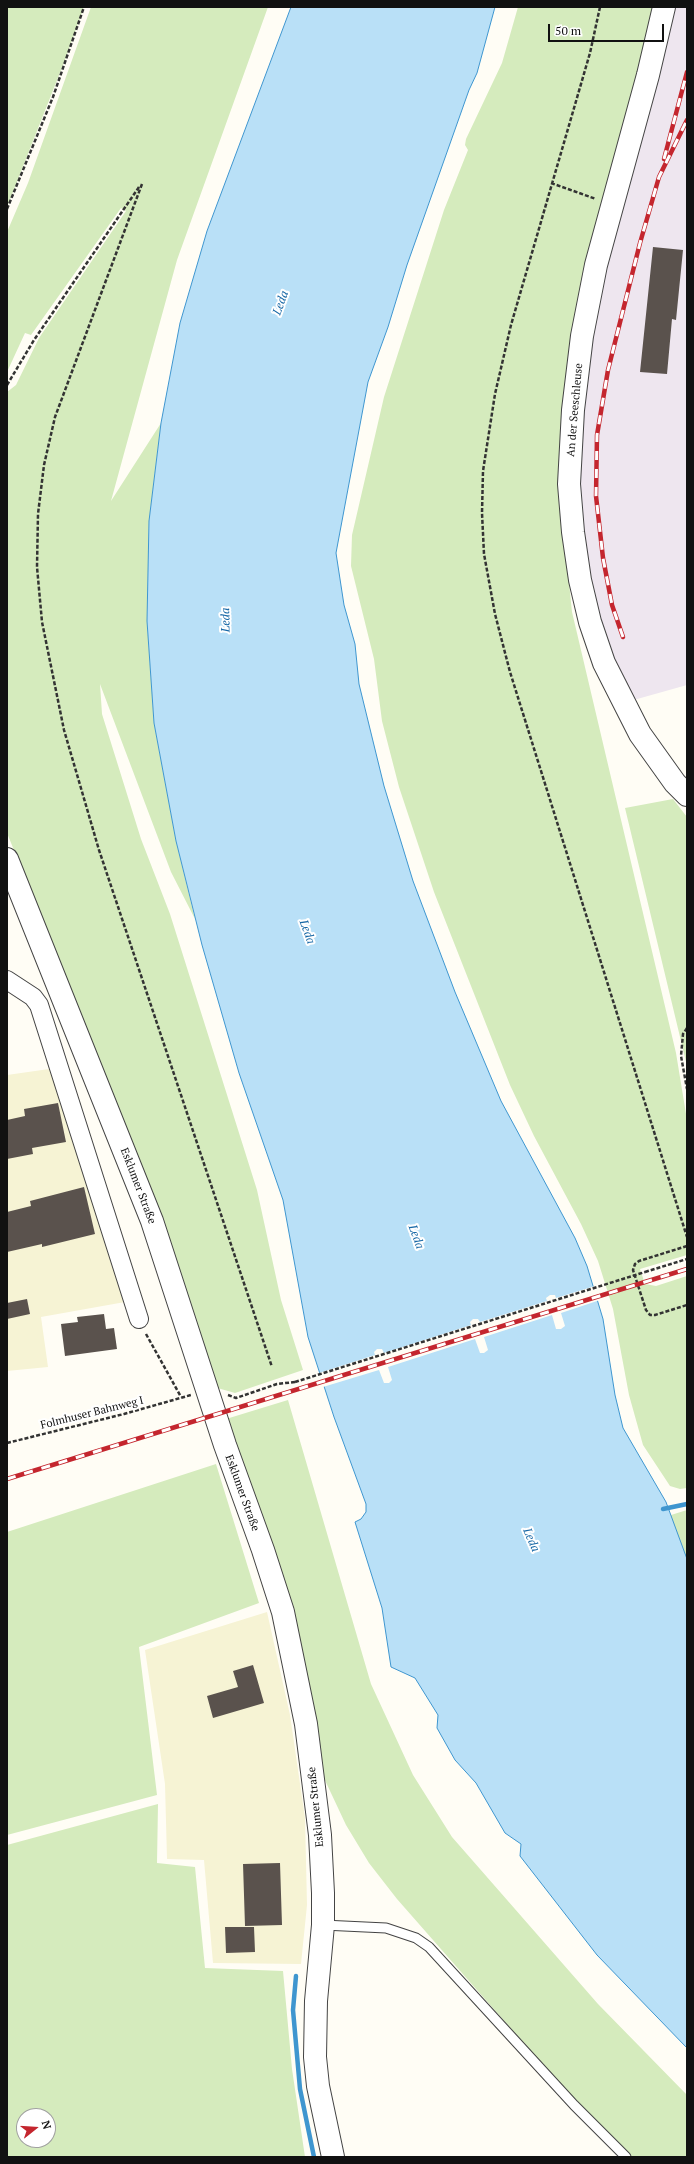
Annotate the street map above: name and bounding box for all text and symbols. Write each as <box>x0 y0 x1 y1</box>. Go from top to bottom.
scale bar <box>550 16 666 42</box>
text: 50 m <box>555 23 581 38</box>
water label: Leda <box>270 289 292 317</box>
street label: An der Seeschleuse <box>564 363 586 457</box>
water label: Leda <box>219 608 233 632</box>
water label: Leda <box>296 918 318 946</box>
street label: Esklumer Straße <box>117 1146 159 1226</box>
water label: Leda <box>405 1223 427 1251</box>
street label: Folmhuser Bahnweg I <box>39 1394 145 1432</box>
street label: Esklumer Straße <box>222 1453 262 1533</box>
water label: Leda <box>520 1526 542 1554</box>
street label: Esklumer Straße <box>305 1766 327 1848</box>
north arrow <box>16 2108 56 2148</box>
text: N <box>39 2119 54 2131</box>

